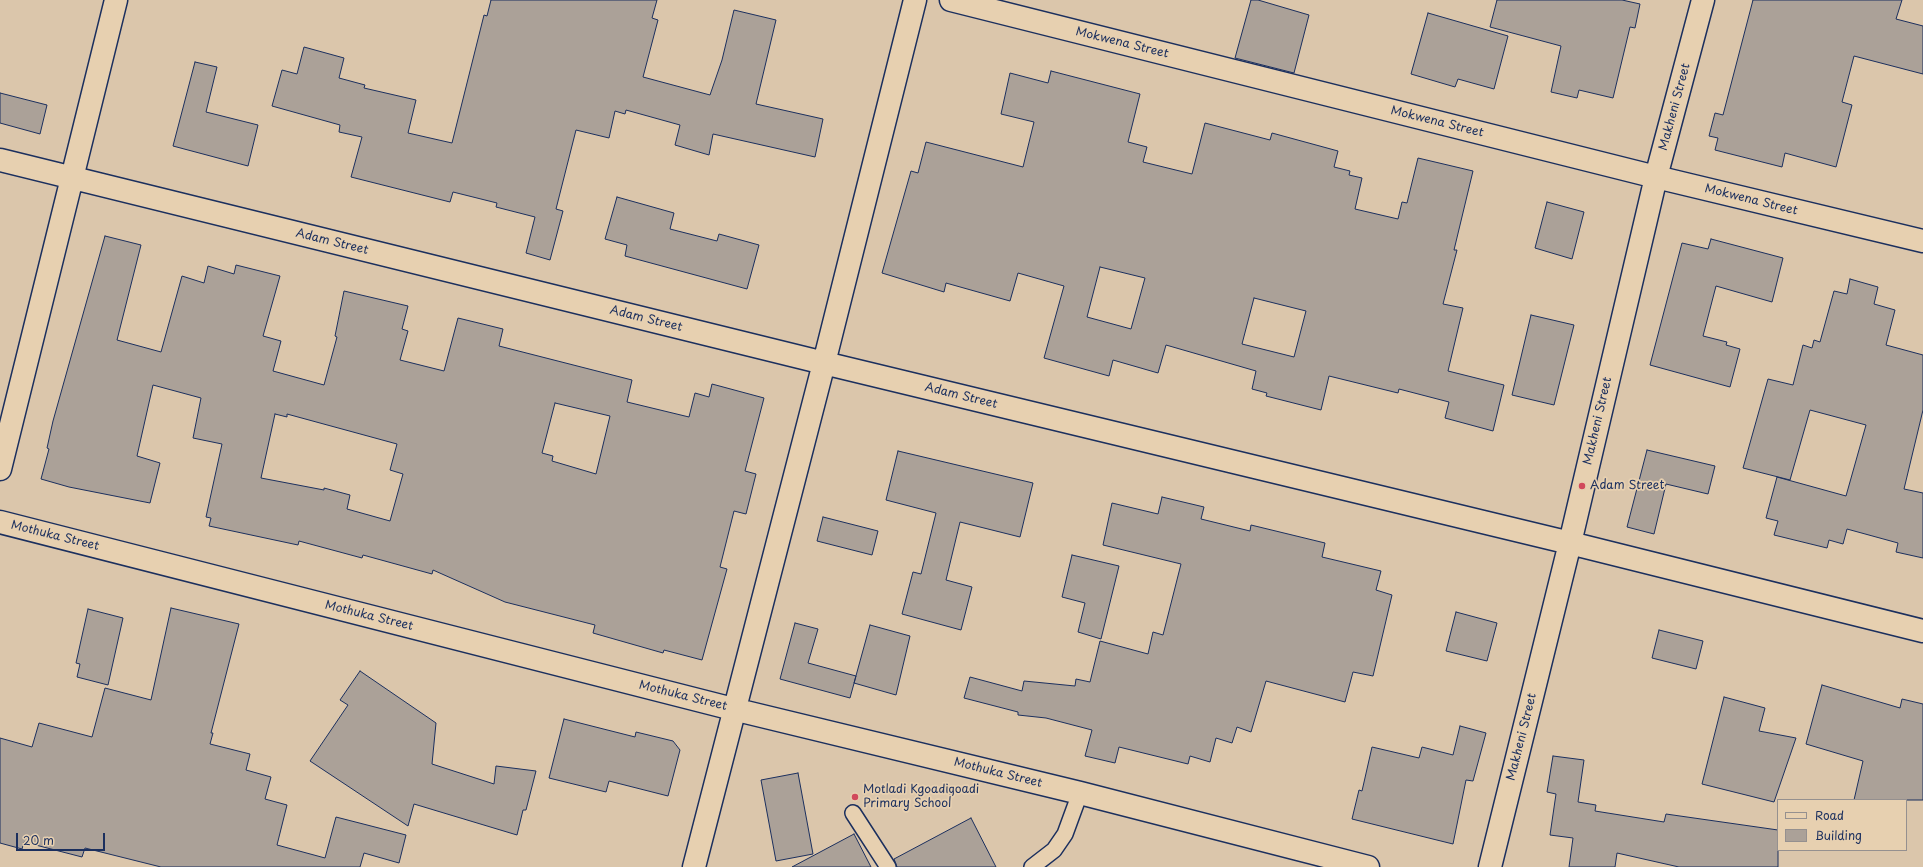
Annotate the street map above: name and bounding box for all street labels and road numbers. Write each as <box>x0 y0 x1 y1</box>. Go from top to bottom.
street label: Mokwena Street <box>1074 24 1170 62</box>
street label: Makheni Street <box>1656 62 1694 152</box>
street label: Mokwena Street <box>1389 103 1485 141</box>
street label: Mokwena Street <box>1703 181 1799 219</box>
street label: Adam Street <box>294 226 370 258</box>
street label: Adam Street <box>608 303 684 335</box>
street label: Makheni Street <box>1581 376 1615 466</box>
street label: Adam Street <box>923 380 999 412</box>
street label: Mothuka Street <box>9 518 101 554</box>
street label: Mothuka Street <box>323 598 415 634</box>
street label: Mothuka Street <box>637 678 729 714</box>
street label: Makheni Street <box>1504 692 1540 782</box>
street label: Mothuka Street <box>952 755 1044 791</box>

